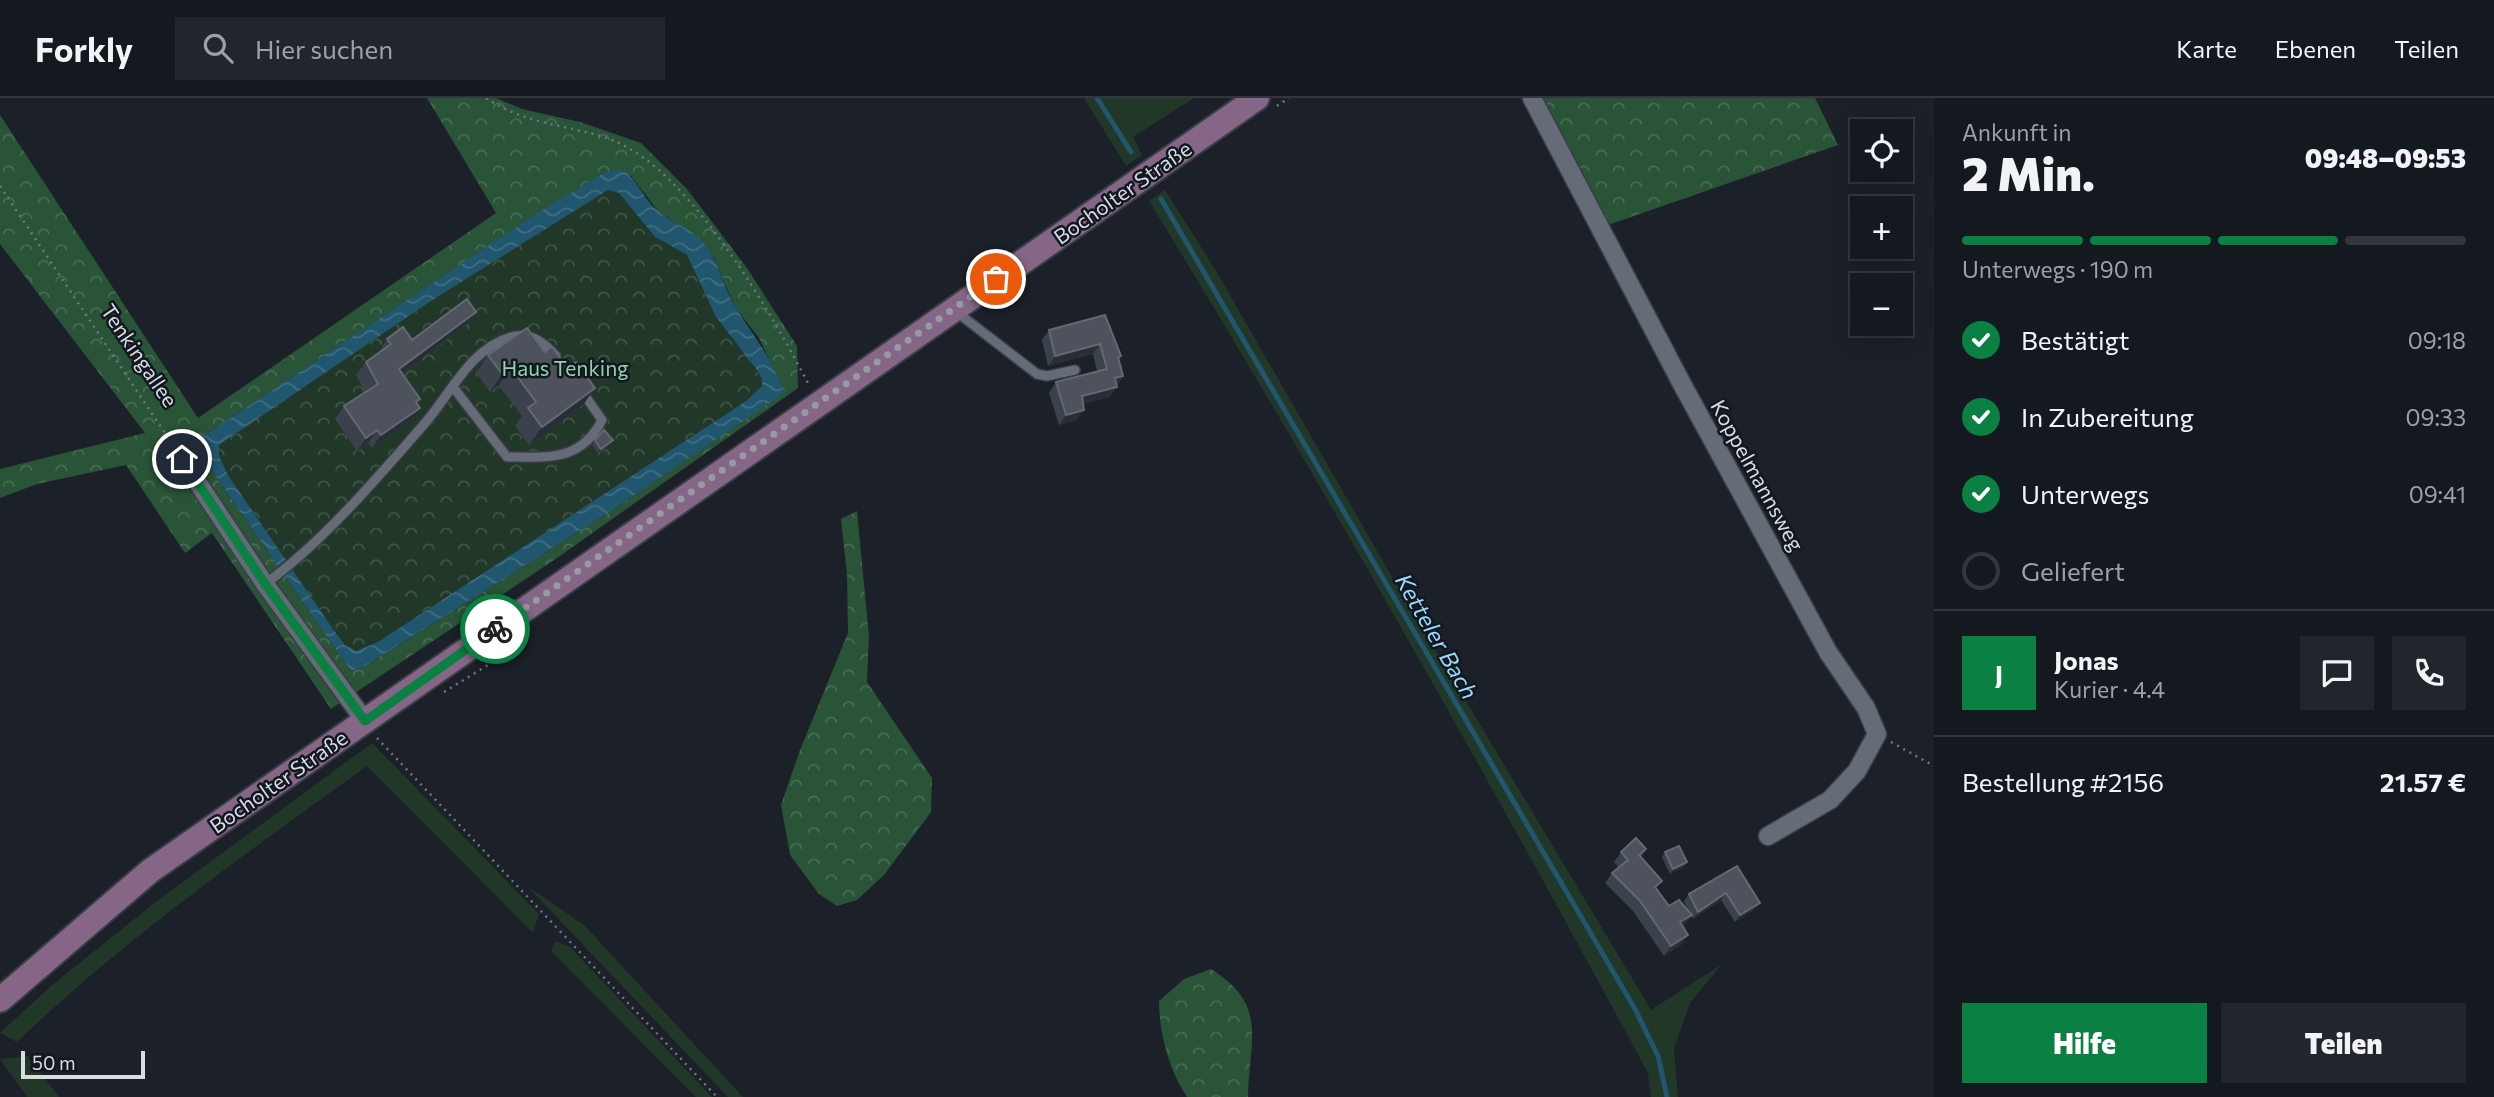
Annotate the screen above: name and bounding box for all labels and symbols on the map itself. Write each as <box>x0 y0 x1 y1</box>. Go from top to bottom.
street label: Bocholter Straße <box>1048 135 1196 249</box>
pin <box>966 249 1026 309</box>
street label: Tenkingallee <box>96 299 184 411</box>
park label: Haus Tenking <box>501 355 629 380</box>
street label: Koppelmannsweg <box>1706 395 1810 555</box>
pin <box>152 429 212 489</box>
water label: Ketteler Bach <box>1390 568 1484 704</box>
courier <box>460 594 530 664</box>
street label: Bocholter Straße <box>204 724 352 838</box>
scale bar <box>21 1048 145 1080</box>

